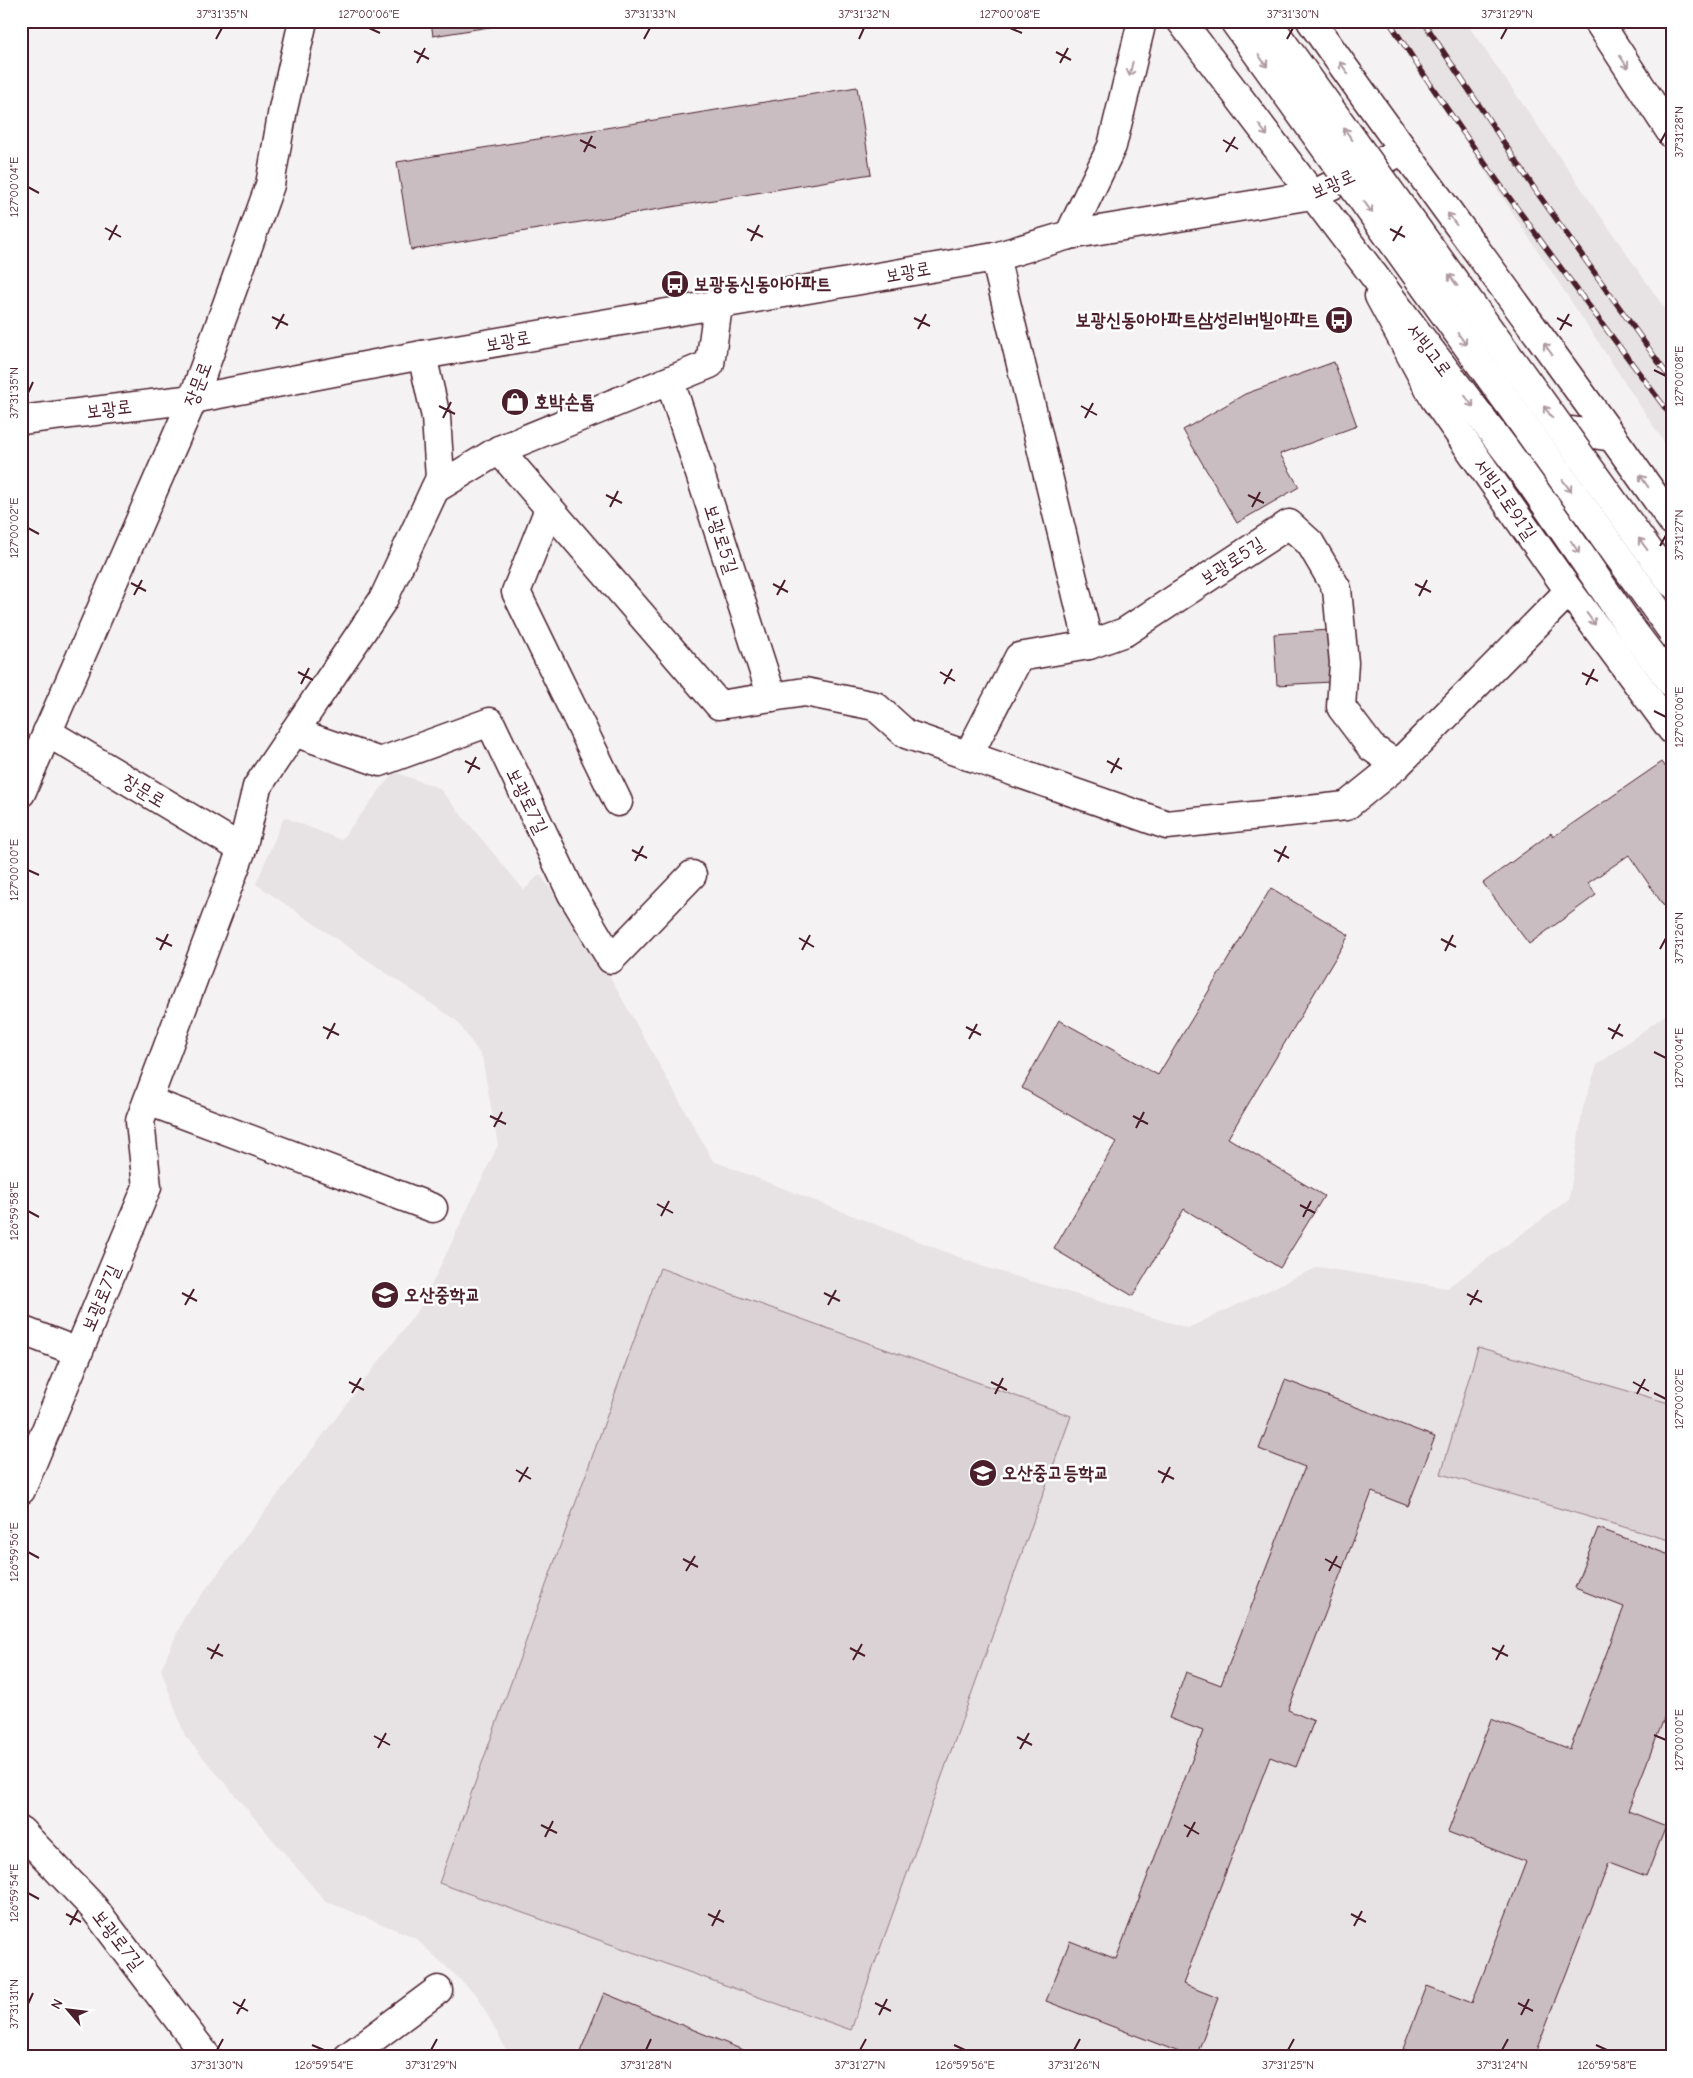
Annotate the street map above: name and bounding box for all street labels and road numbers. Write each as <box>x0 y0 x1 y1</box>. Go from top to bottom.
street label: 보광로 <box>1308 165 1358 203</box>
street label: 보광로 <box>884 257 932 287</box>
street label: 서빙고로 <box>1402 319 1456 381</box>
street label: 보광로 <box>484 326 532 356</box>
street label: 장문로 <box>180 359 216 409</box>
street label: 보광로 <box>85 395 133 423</box>
street label: 서빙고로91길 <box>1469 454 1541 544</box>
street label: 보광로5길 <box>699 502 743 576</box>
street label: 보광로5길 <box>1196 532 1268 590</box>
street label: 보광로7길 <box>502 765 552 837</box>
street label: 장문로 <box>119 770 169 812</box>
street label: 보광로7길 <box>77 1261 125 1335</box>
street label: 보광로7길 <box>88 1906 148 1974</box>

